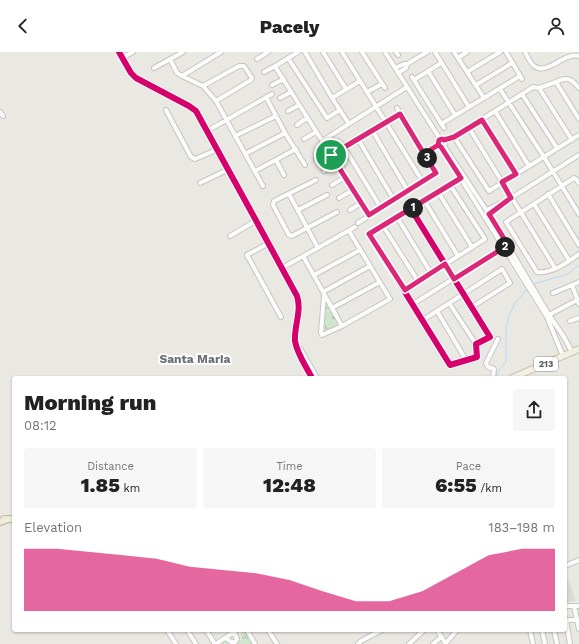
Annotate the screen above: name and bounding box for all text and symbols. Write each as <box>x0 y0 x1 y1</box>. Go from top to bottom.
icon: back <box>12 15 34 37</box>
icon: person <box>545 15 567 37</box>
text: Pacely <box>260 16 319 37</box>
pin <box>314 138 348 172</box>
icon: arrive <box>320 144 342 166</box>
pin: 3 <box>417 148 437 168</box>
text: 3 <box>424 151 430 164</box>
pin: 1 <box>403 198 423 218</box>
text: 1 <box>411 201 415 214</box>
pin: 2 <box>495 237 515 257</box>
text: 2 <box>502 240 508 253</box>
district label: Santa Maria <box>159 352 231 366</box>
road number: 213 <box>534 357 558 371</box>
button: share <box>513 389 555 431</box>
text: Morning run <box>24 390 156 415</box>
text: 08:12 <box>24 418 57 433</box>
text: Distance <box>87 460 134 473</box>
text: Time <box>276 460 303 473</box>
text: Pace <box>456 460 481 473</box>
text: 1.85 <box>81 473 120 497</box>
text: 12:48 <box>263 473 316 497</box>
text: 6:55 <box>435 473 477 497</box>
text: km <box>120 482 140 495</box>
text: /km <box>477 482 502 495</box>
text: Elevation <box>24 520 82 535</box>
text: 183–198 m <box>489 520 555 535</box>

